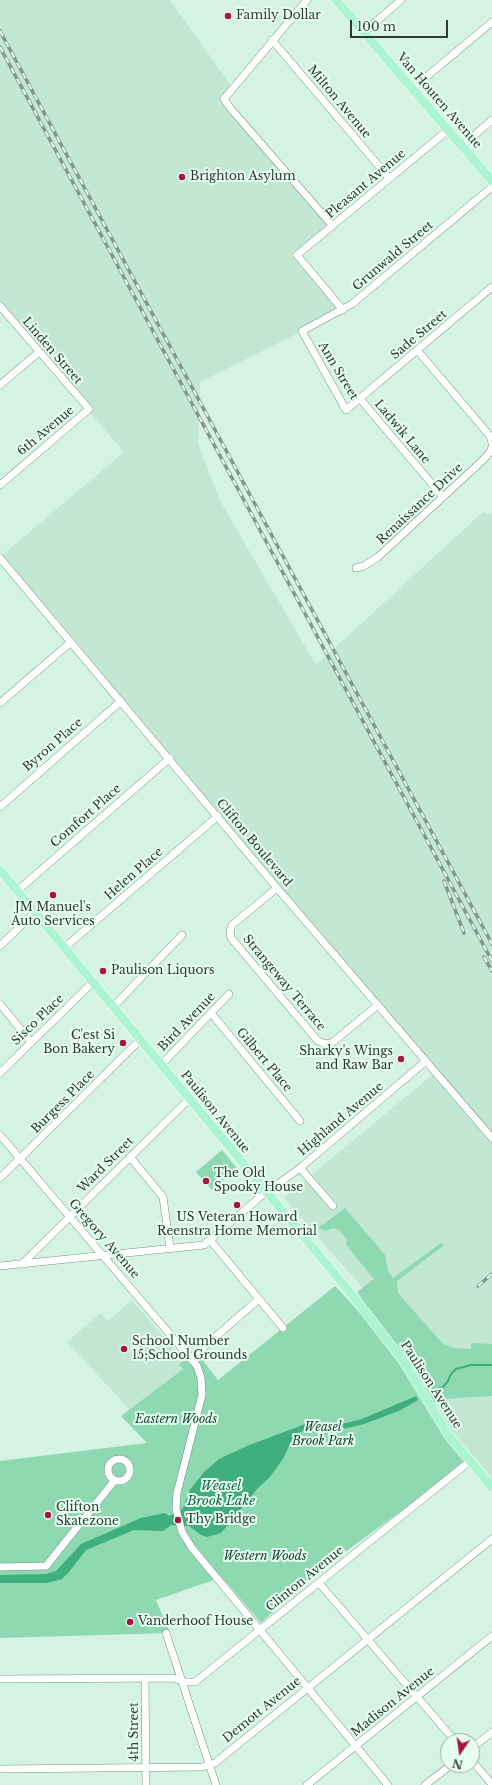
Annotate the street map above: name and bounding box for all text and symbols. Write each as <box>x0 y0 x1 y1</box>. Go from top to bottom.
place label: Family Dollar <box>236 9 321 23</box>
marker: Family Dollar <box>223 11 233 21</box>
scale bar <box>352 12 450 38</box>
text: 100 m <box>357 19 396 34</box>
street label: Van Houten Avenue <box>394 50 484 152</box>
street label: Milton Avenue <box>304 63 374 141</box>
street label: Pleasant Avenue <box>323 146 409 222</box>
place label: Brighton Asylum <box>190 170 296 184</box>
marker: Brighton Asylum <box>177 172 187 182</box>
street label: Grunwald Street <box>350 218 436 294</box>
street label: Sade Street <box>388 307 450 363</box>
street label: Linden Street <box>19 315 85 387</box>
street label: Ann Street <box>315 339 361 403</box>
street label: Ladwik Lane <box>371 397 433 467</box>
street label: 6th Avenue <box>15 403 77 459</box>
street label: Renaissance Drive <box>374 461 466 547</box>
street label: Byron Place <box>20 715 86 775</box>
street label: Comfort Place <box>48 781 124 851</box>
street label: Clifton Boulevard <box>213 796 295 890</box>
street label: Helen Place <box>102 845 166 903</box>
marker: JM Manuel's Auto Services <box>48 890 58 900</box>
place label: JM Manuel's Auto Services <box>11 901 95 929</box>
street label: Strangeway Terrace <box>240 932 328 1034</box>
place label: Paulison Liquors <box>111 964 214 978</box>
marker: Paulison Liquors <box>98 966 108 976</box>
street label: Bird Avenue <box>155 990 219 1054</box>
street label: Sisco Place <box>9 992 67 1048</box>
street label: Gilbert Place <box>233 1025 295 1095</box>
place label: C'est Si Bon Bakery <box>43 1029 115 1057</box>
marker: C'est Si Bon Bakery <box>118 1038 128 1048</box>
place label: Sharky's Wings and Raw Bar <box>299 1045 393 1073</box>
marker: Sharky's Wings and Raw Bar <box>396 1054 406 1064</box>
street label: Burgess Place <box>28 1067 98 1137</box>
street label: Paulison Avenue <box>177 1068 253 1156</box>
street label: Highland Avenue <box>296 1079 386 1159</box>
street label: Ward Street <box>75 1134 137 1196</box>
place label: The Old Spooky House <box>214 1167 303 1195</box>
marker: The Old Spooky House <box>201 1176 211 1186</box>
street label: Gregory Avenue <box>66 1196 142 1282</box>
marker: US Veteran Howard Reenstra Home Memorial <box>232 1200 242 1210</box>
place label: US Veteran Howard Reenstra Home Memorial <box>157 1211 317 1239</box>
place label: School Number 15;School Grounds <box>132 1335 247 1363</box>
street label: Paulison Avenue <box>397 1339 465 1431</box>
marker: School Number 15;School Grounds <box>119 1344 129 1354</box>
park label: Eastern Woods <box>135 1413 217 1427</box>
park label: Weasel Brook Park <box>292 1421 354 1449</box>
water label: Weasel Brook Lake <box>187 1478 255 1509</box>
place label: Clifton Skatezone <box>56 1501 119 1529</box>
marker: Clifton Skatezone <box>43 1510 53 1520</box>
place label: Thy Bridge <box>186 1513 256 1527</box>
marker: Thy Bridge <box>173 1515 183 1525</box>
street label: Clinton Avenue <box>263 1543 347 1615</box>
park label: Western Woods <box>223 1550 307 1564</box>
place label: Vanderhoof House <box>138 1615 253 1629</box>
marker: Vanderhoof House <box>125 1617 135 1627</box>
street label: Madison Avenue <box>349 1664 437 1740</box>
street label: Demott Avenue <box>220 1674 304 1746</box>
street label: 4th Street <box>128 1702 142 1762</box>
north arrow <box>440 1733 480 1773</box>
text: N <box>451 1756 464 1772</box>

